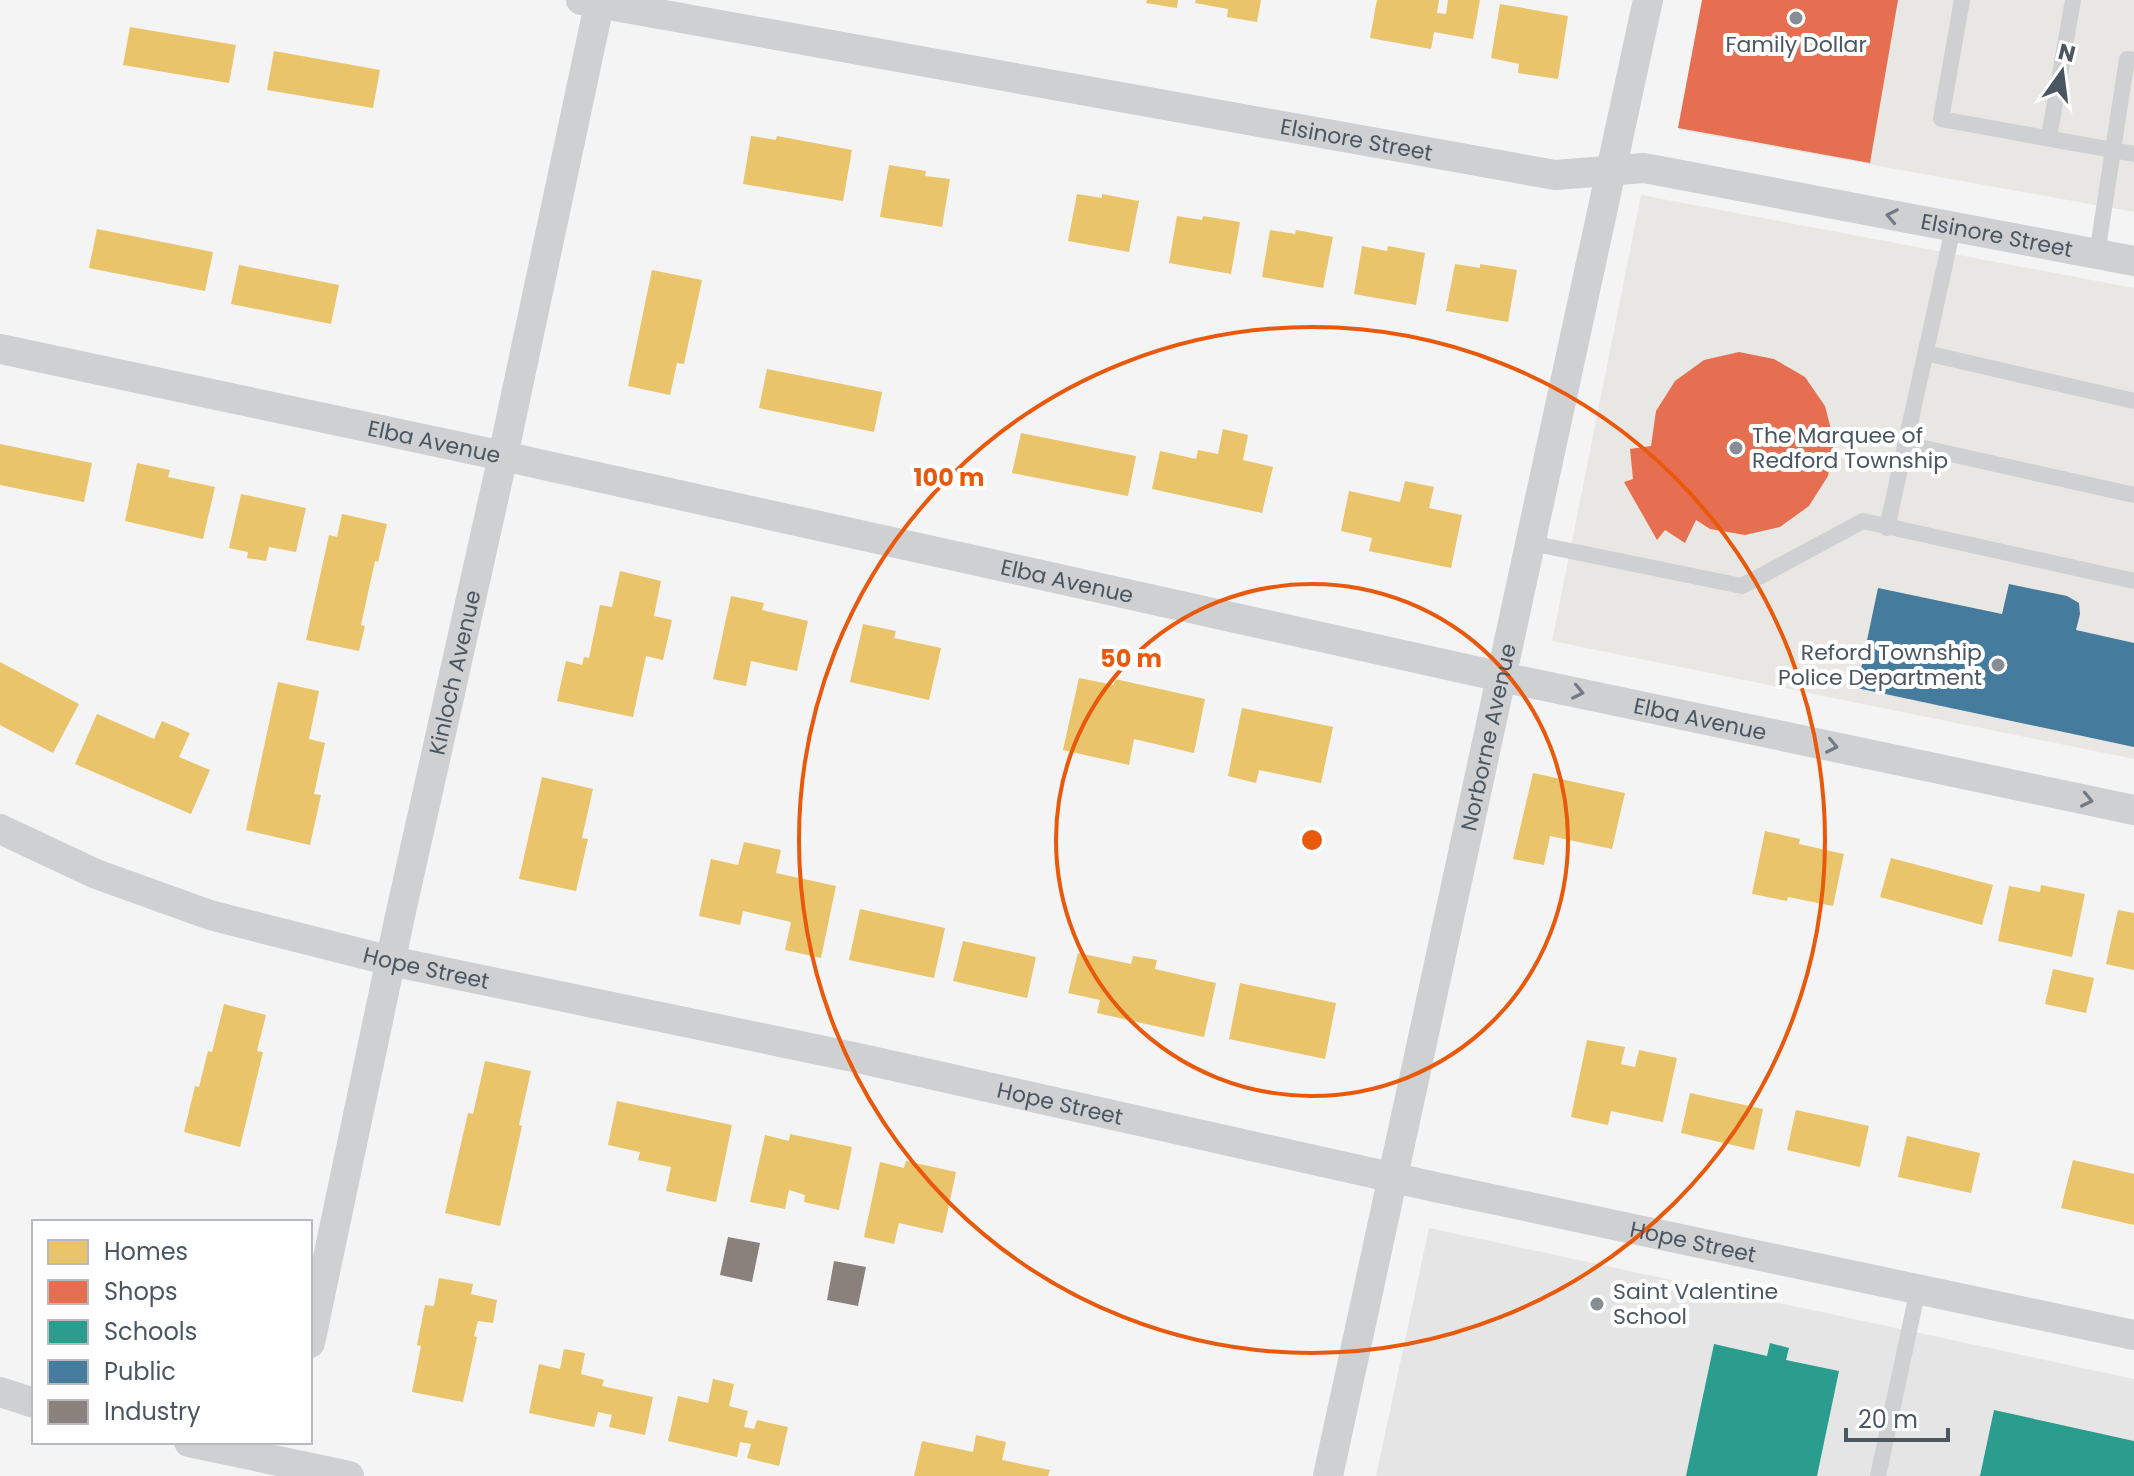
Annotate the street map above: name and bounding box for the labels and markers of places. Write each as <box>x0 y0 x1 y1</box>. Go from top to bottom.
marker: Family Dollar <box>1787 9 1805 27</box>
place label: Family Dollar <box>1725 29 1867 60</box>
place label: The Marquee of Redford Township <box>1752 420 1948 476</box>
marker: The Marquee of Redford Township <box>1727 439 1745 457</box>
place label: Reford Township Police Department <box>1778 637 1982 693</box>
marker: Reford Township Police Department <box>1989 656 2007 674</box>
centre of rings <box>1298 826 1326 854</box>
place label: Saint Valentine School <box>1613 1276 1778 1332</box>
marker: Saint Valentine School <box>1588 1295 1606 1313</box>

